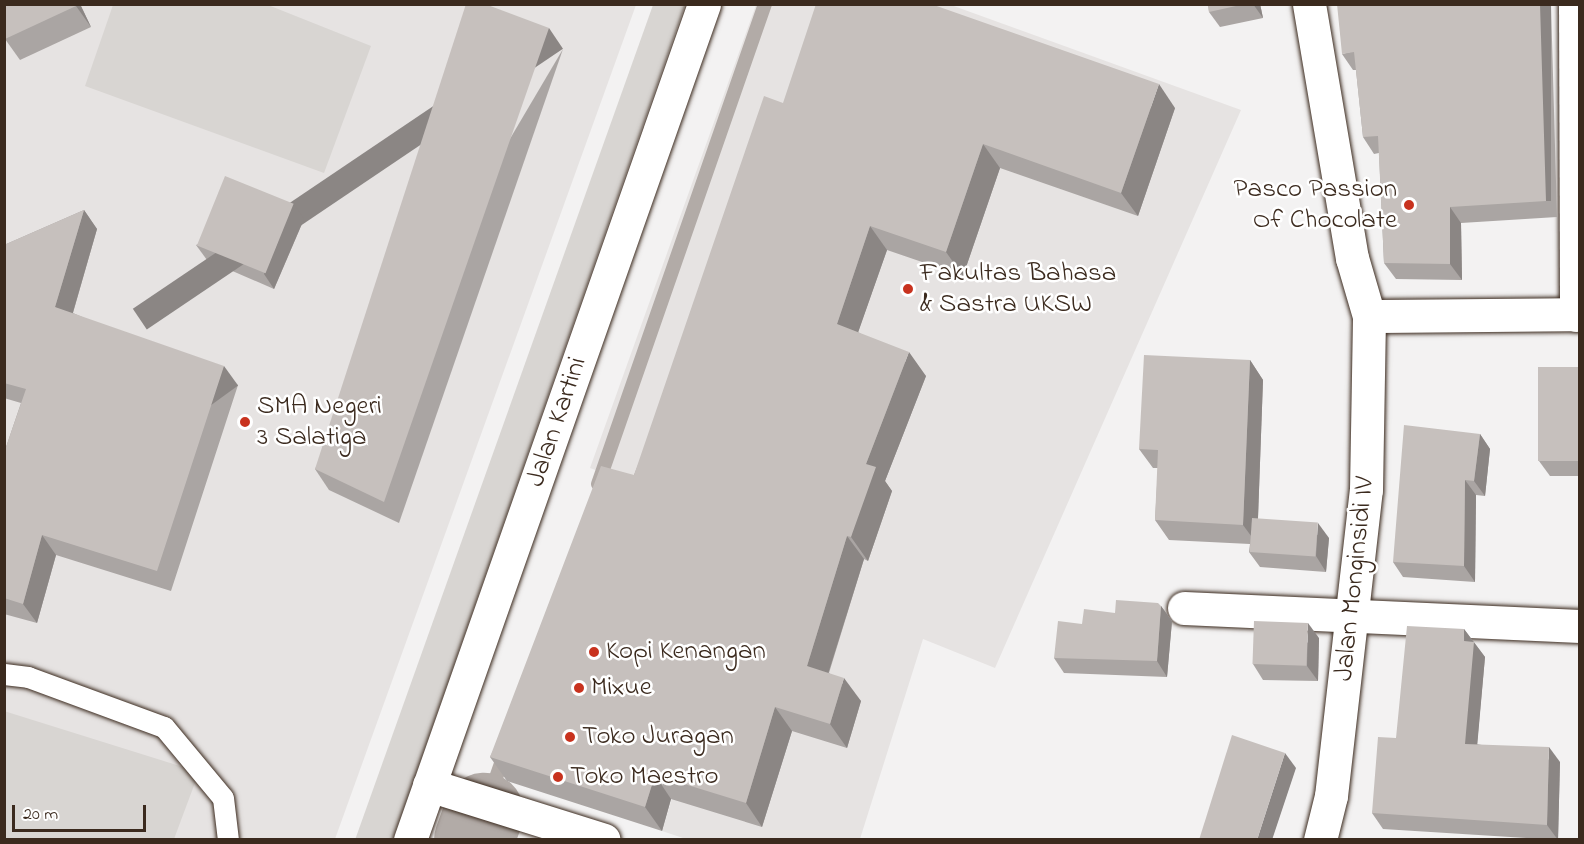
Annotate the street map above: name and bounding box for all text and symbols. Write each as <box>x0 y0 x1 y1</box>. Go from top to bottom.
place label: Pasco Passion Of Chocolate <box>1234 173 1397 236</box>
marker: Pasco Passion Of Chocolate <box>1402 198 1416 212</box>
place label: Fakultas Bahasa & Sastra UKSW <box>920 257 1116 320</box>
marker: Fakultas Bahasa & Sastra UKSW <box>901 282 915 296</box>
street label: Jalan Kartini <box>520 353 594 491</box>
place label: SMA Negeri 3 Salatiga <box>257 390 382 453</box>
marker: SMA Negeri 3 Salatiga <box>238 415 252 429</box>
street label: Jalan Monginsidi IV <box>1328 475 1382 683</box>
place label: Kopi Kenangan <box>606 636 766 668</box>
marker: Kopi Kenangan <box>587 645 601 659</box>
place label: Mixue <box>591 672 652 704</box>
marker: Mixue <box>572 681 586 695</box>
place label: Toko Juragan <box>582 721 734 753</box>
marker: Toko Juragan <box>563 730 577 744</box>
place label: Toko Maestro <box>570 761 719 793</box>
marker: Toko Maestro <box>551 770 565 784</box>
scale bar <box>15 793 148 831</box>
text: 20 m <box>23 802 58 828</box>

